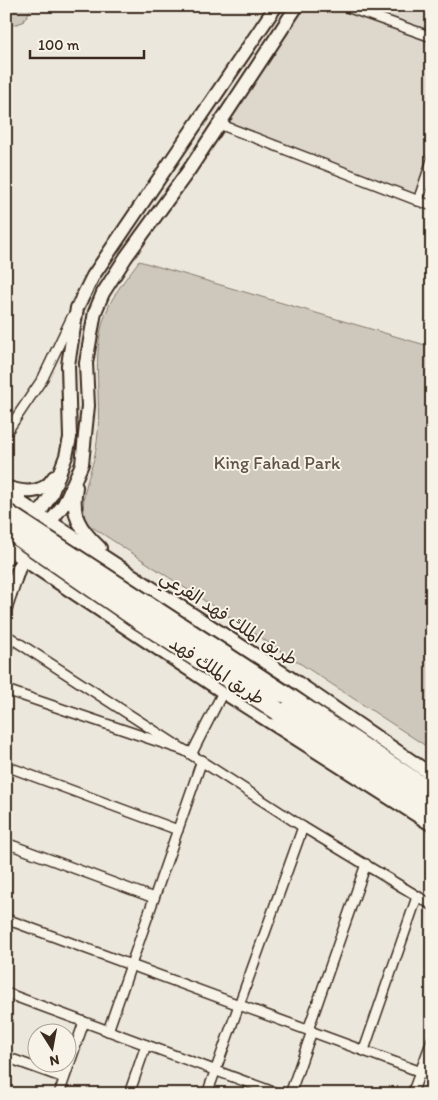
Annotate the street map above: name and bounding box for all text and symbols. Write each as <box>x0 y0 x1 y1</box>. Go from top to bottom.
scale bar <box>30 28 144 60</box>
text: 100 m <box>38 36 80 54</box>
park label: King Fahad Park <box>214 452 341 474</box>
street label: طريق الملك فهد الفرعي <box>156 566 302 670</box>
street label: طريق الملك فهد <box>165 632 269 710</box>
north arrow <box>28 1022 78 1072</box>
text: N <box>48 1051 61 1070</box>

